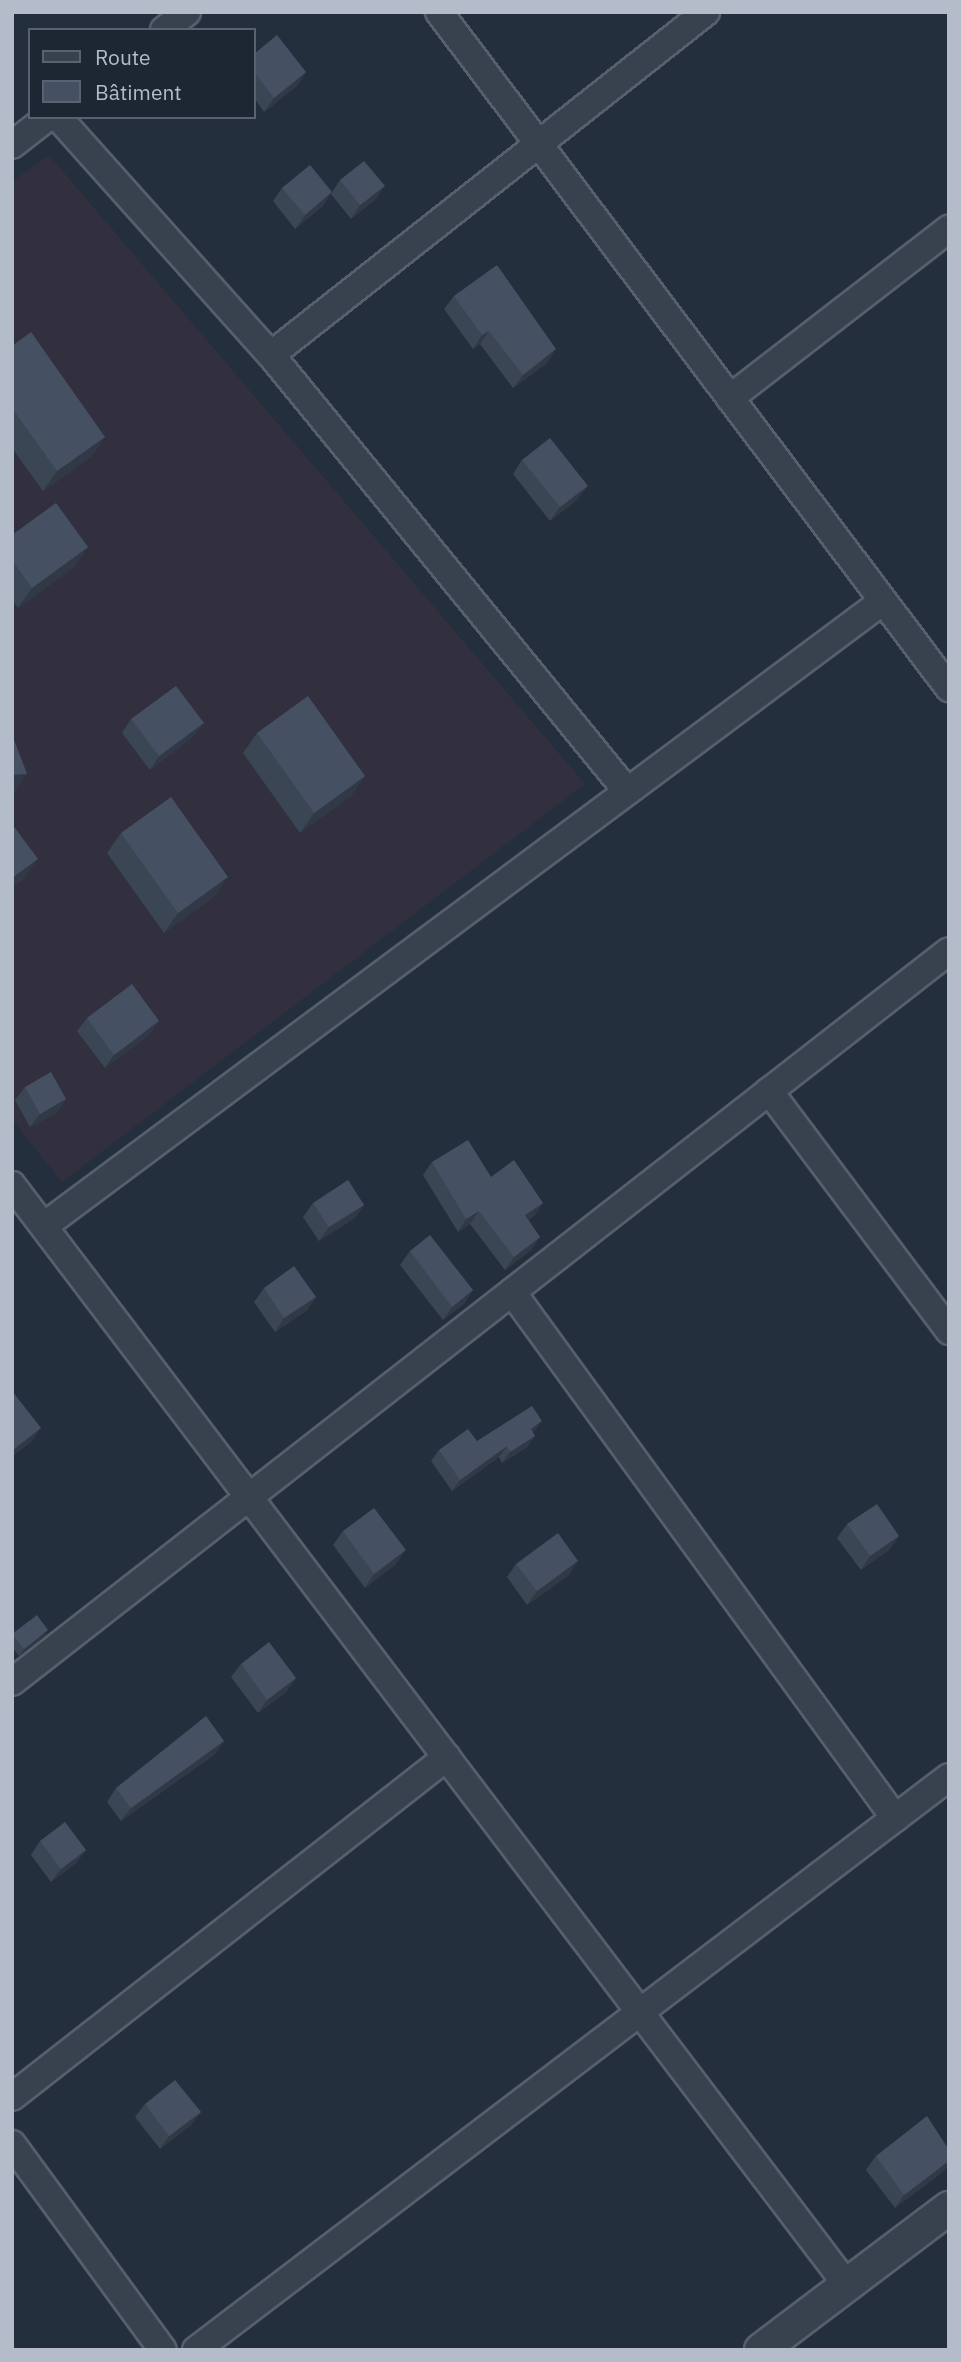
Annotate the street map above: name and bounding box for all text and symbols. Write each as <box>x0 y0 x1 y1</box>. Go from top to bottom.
legend <box>28 28 256 119</box>
text: Route <box>95 43 151 71</box>
text: Bâtiment <box>95 78 182 106</box>

